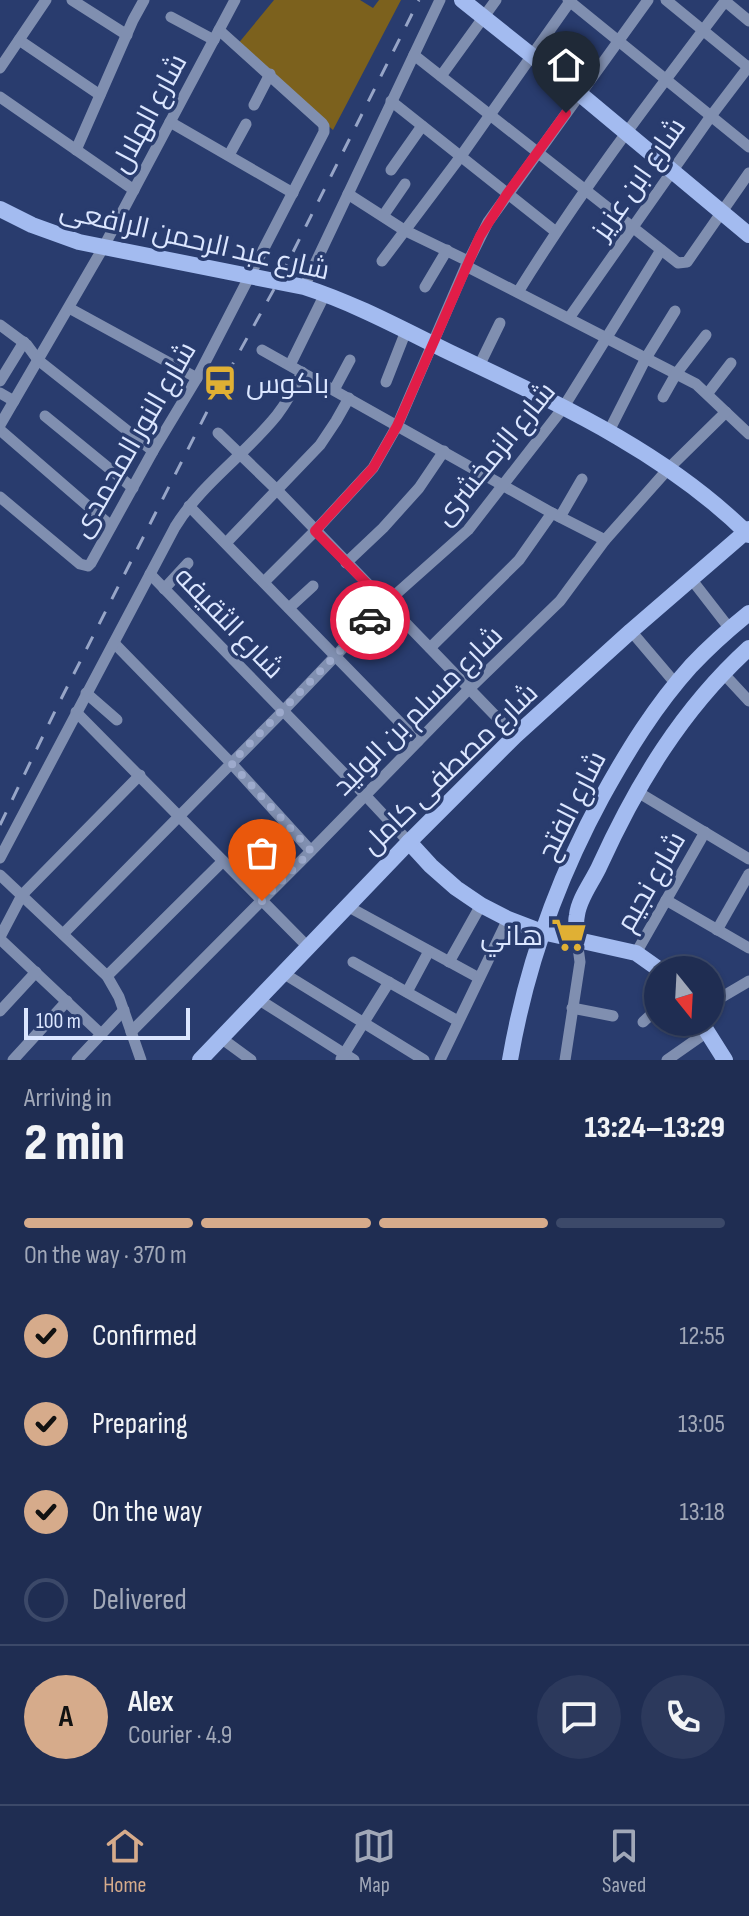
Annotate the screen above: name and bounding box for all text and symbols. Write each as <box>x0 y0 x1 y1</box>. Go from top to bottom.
pin <box>532 31 600 113</box>
icon: home <box>544 43 588 87</box>
street label: شارع الهلال <box>104 49 195 179</box>
street label: شارع ابن عزيز <box>584 112 694 248</box>
street label: شارع عبد الرحمن الرافعى <box>56 193 333 289</box>
street label: شارع النور المحمدى <box>65 336 204 544</box>
station icon: باكوس <box>201 364 239 402</box>
place label: باكوس <box>246 368 329 401</box>
street label: شارع الزمخشرى <box>428 376 564 533</box>
street label: شارع الثقيفه <box>167 560 290 686</box>
courier <box>330 580 410 660</box>
icon: car <box>348 598 392 642</box>
street label: شارع مسلم بن الوليد <box>326 619 511 804</box>
street label: شارع مصطفى كامل <box>355 677 546 862</box>
street label: شارع الفتح <box>531 746 615 866</box>
pin <box>228 819 296 901</box>
street label: شارع نجيم <box>610 826 695 939</box>
icon: bag <box>240 831 284 875</box>
supermarket icon: هاني <box>550 916 588 954</box>
place label: هاني <box>480 920 543 957</box>
north arrow <box>644 956 724 1036</box>
map controls <box>644 956 724 1036</box>
scale bar <box>24 1004 190 1040</box>
text: 100 m <box>36 1008 81 1035</box>
text: Arriving in <box>24 1083 112 1114</box>
text: 13:24–13:29 <box>585 1110 725 1146</box>
text: 2 min <box>24 1112 125 1175</box>
text: On the way · 370 m <box>24 1240 187 1271</box>
icon: check <box>24 1314 68 1358</box>
text: Confirmed <box>92 1318 197 1354</box>
text: 12:55 <box>679 1321 725 1352</box>
icon: check <box>24 1402 68 1446</box>
text: Preparing <box>92 1406 188 1442</box>
text: 13:05 <box>678 1409 725 1440</box>
icon: check <box>24 1490 68 1534</box>
text: On the way <box>92 1494 202 1530</box>
text: 13:18 <box>680 1497 725 1528</box>
text: Delivered <box>92 1582 187 1618</box>
button: chat <box>537 1675 621 1759</box>
button: phone <box>641 1675 725 1759</box>
text: Alex <box>128 1684 174 1720</box>
text: A <box>59 1699 73 1735</box>
text: Courier · 4.9 <box>128 1720 232 1751</box>
tab: Home <box>103 1824 147 1899</box>
tab: Map <box>352 1824 396 1899</box>
tab: Saved <box>602 1824 646 1899</box>

